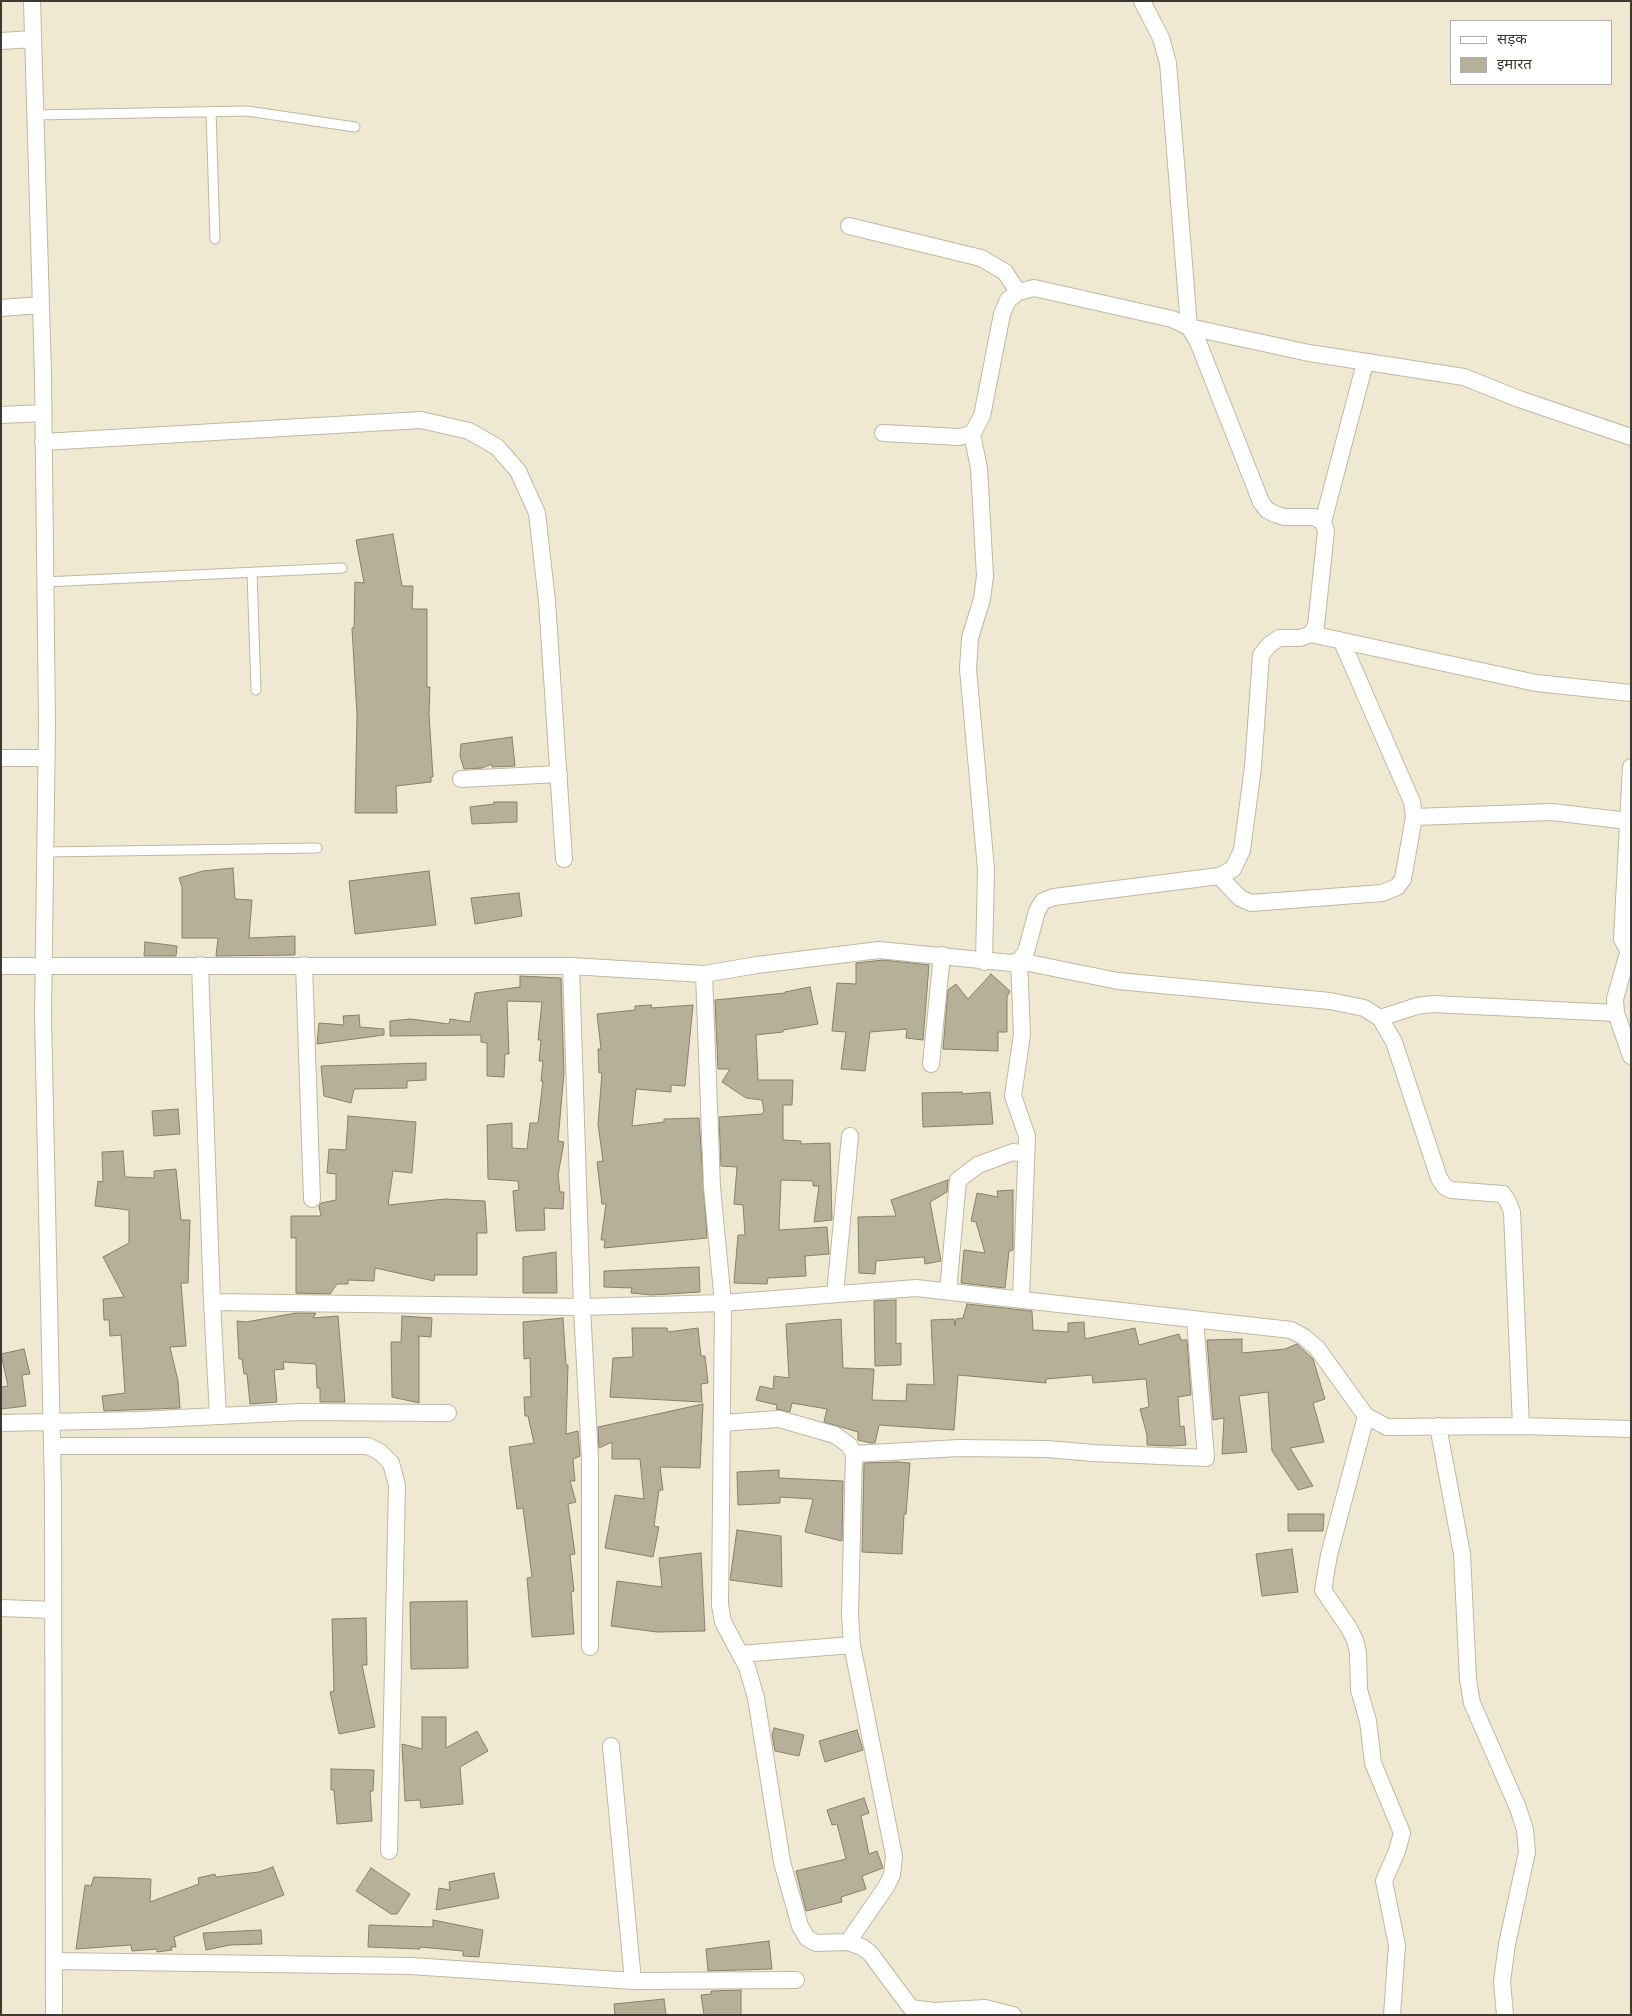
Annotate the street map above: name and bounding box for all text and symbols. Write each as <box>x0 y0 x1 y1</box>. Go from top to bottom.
legend <box>1450 20 1612 85</box>
text: सड़क <box>1497 30 1527 47</box>
text: इमारत <box>1497 55 1532 72</box>

